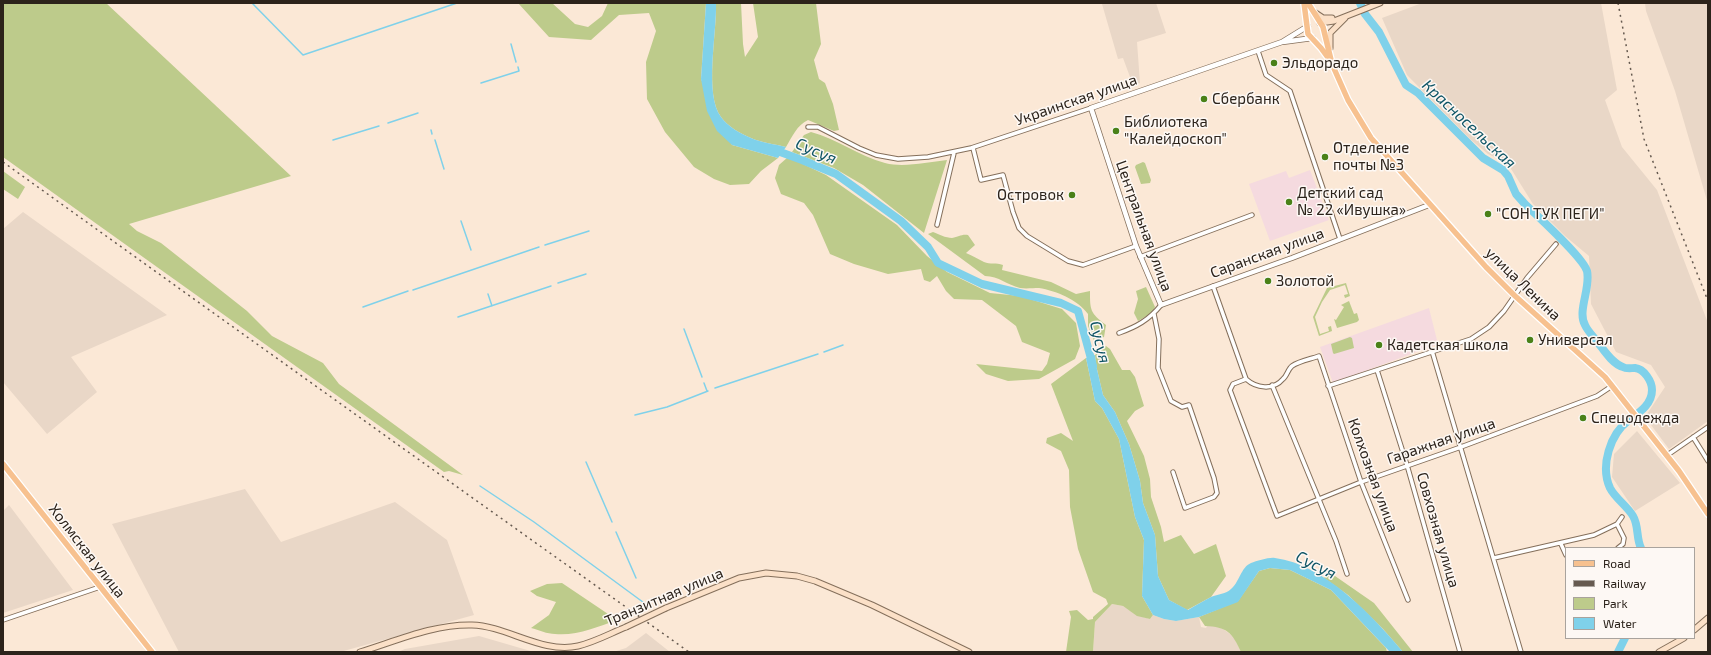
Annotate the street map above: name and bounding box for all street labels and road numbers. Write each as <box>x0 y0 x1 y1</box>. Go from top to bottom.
street label: Украинская улица <box>1013 71 1139 129</box>
street label: Центральная улица <box>1112 158 1176 294</box>
street label: Саранская улица <box>1208 224 1326 282</box>
street label: улица Ленина <box>1482 244 1564 324</box>
street label: Гаражная улица <box>1384 414 1498 468</box>
street label: Колхозная улица <box>1344 416 1402 534</box>
street label: Совхозная улица <box>1413 470 1463 590</box>
street label: Холмская улица <box>45 500 129 602</box>
street label: Транзитная улица <box>602 564 726 630</box>

